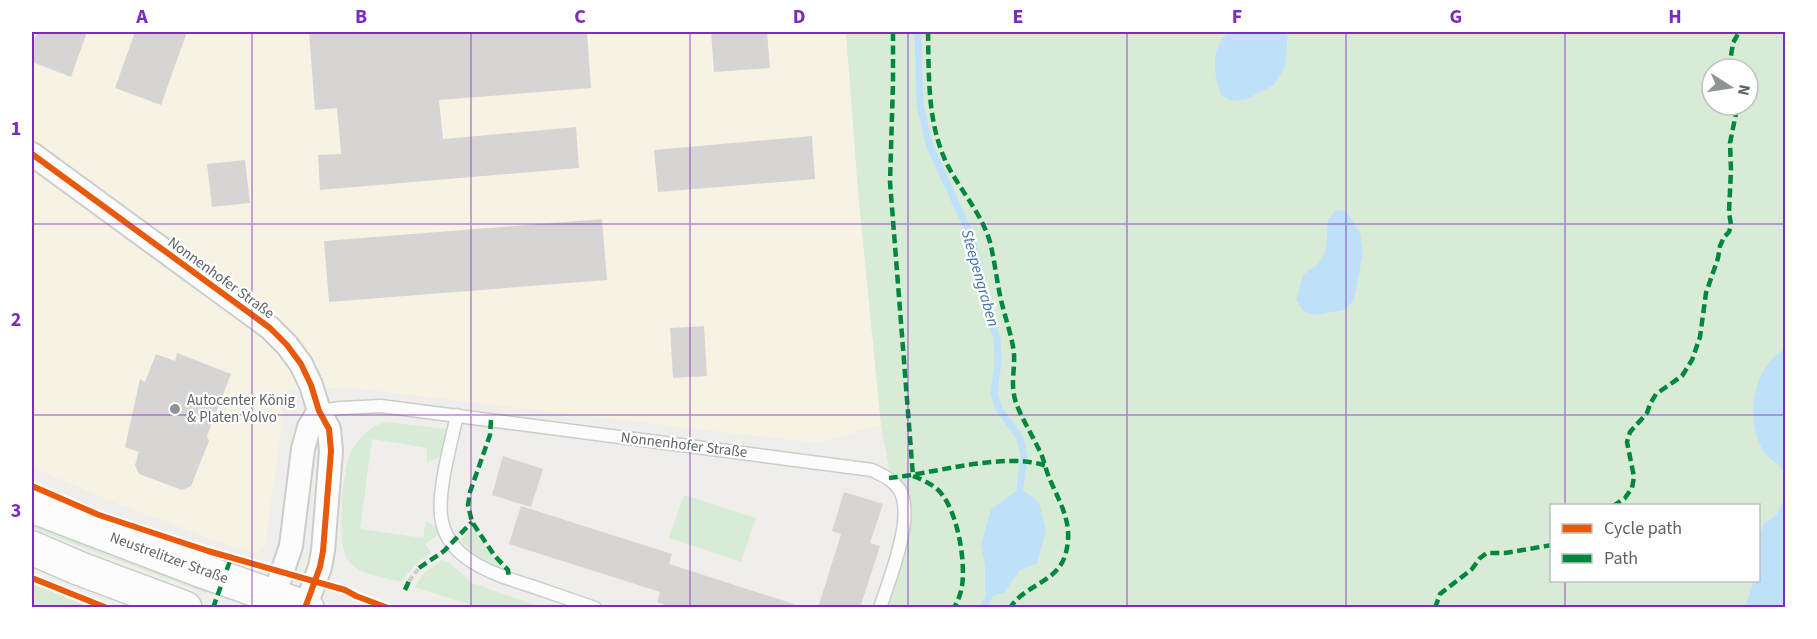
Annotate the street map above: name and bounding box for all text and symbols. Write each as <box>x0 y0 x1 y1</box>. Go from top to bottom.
text: A <box>135 3 148 31</box>
text: B <box>355 3 367 31</box>
text: C <box>574 3 586 31</box>
text: D <box>793 3 805 31</box>
text: E <box>1013 3 1023 31</box>
text: F <box>1232 3 1242 31</box>
text: G <box>1450 3 1462 31</box>
text: H <box>1668 3 1682 31</box>
north arrow <box>1700 57 1760 117</box>
text: N <box>1732 82 1756 97</box>
text: 1 <box>11 115 21 143</box>
water label: Steepengraben <box>956 227 1004 329</box>
street label: Nonnenhofer Straße <box>163 232 279 324</box>
text: 2 <box>11 306 21 334</box>
place label: Autocenter König & Platen Volvo <box>187 390 295 428</box>
marker: Autocenter König & Platen Volvo <box>168 402 182 416</box>
street label: Nonnenhofer Straße <box>620 427 748 463</box>
text: 3 <box>11 497 21 525</box>
legend <box>1550 504 1760 582</box>
text: Cycle path <box>1604 516 1682 541</box>
street label: Neustrelitzer Straße <box>107 527 231 589</box>
text: Path <box>1604 546 1638 571</box>

